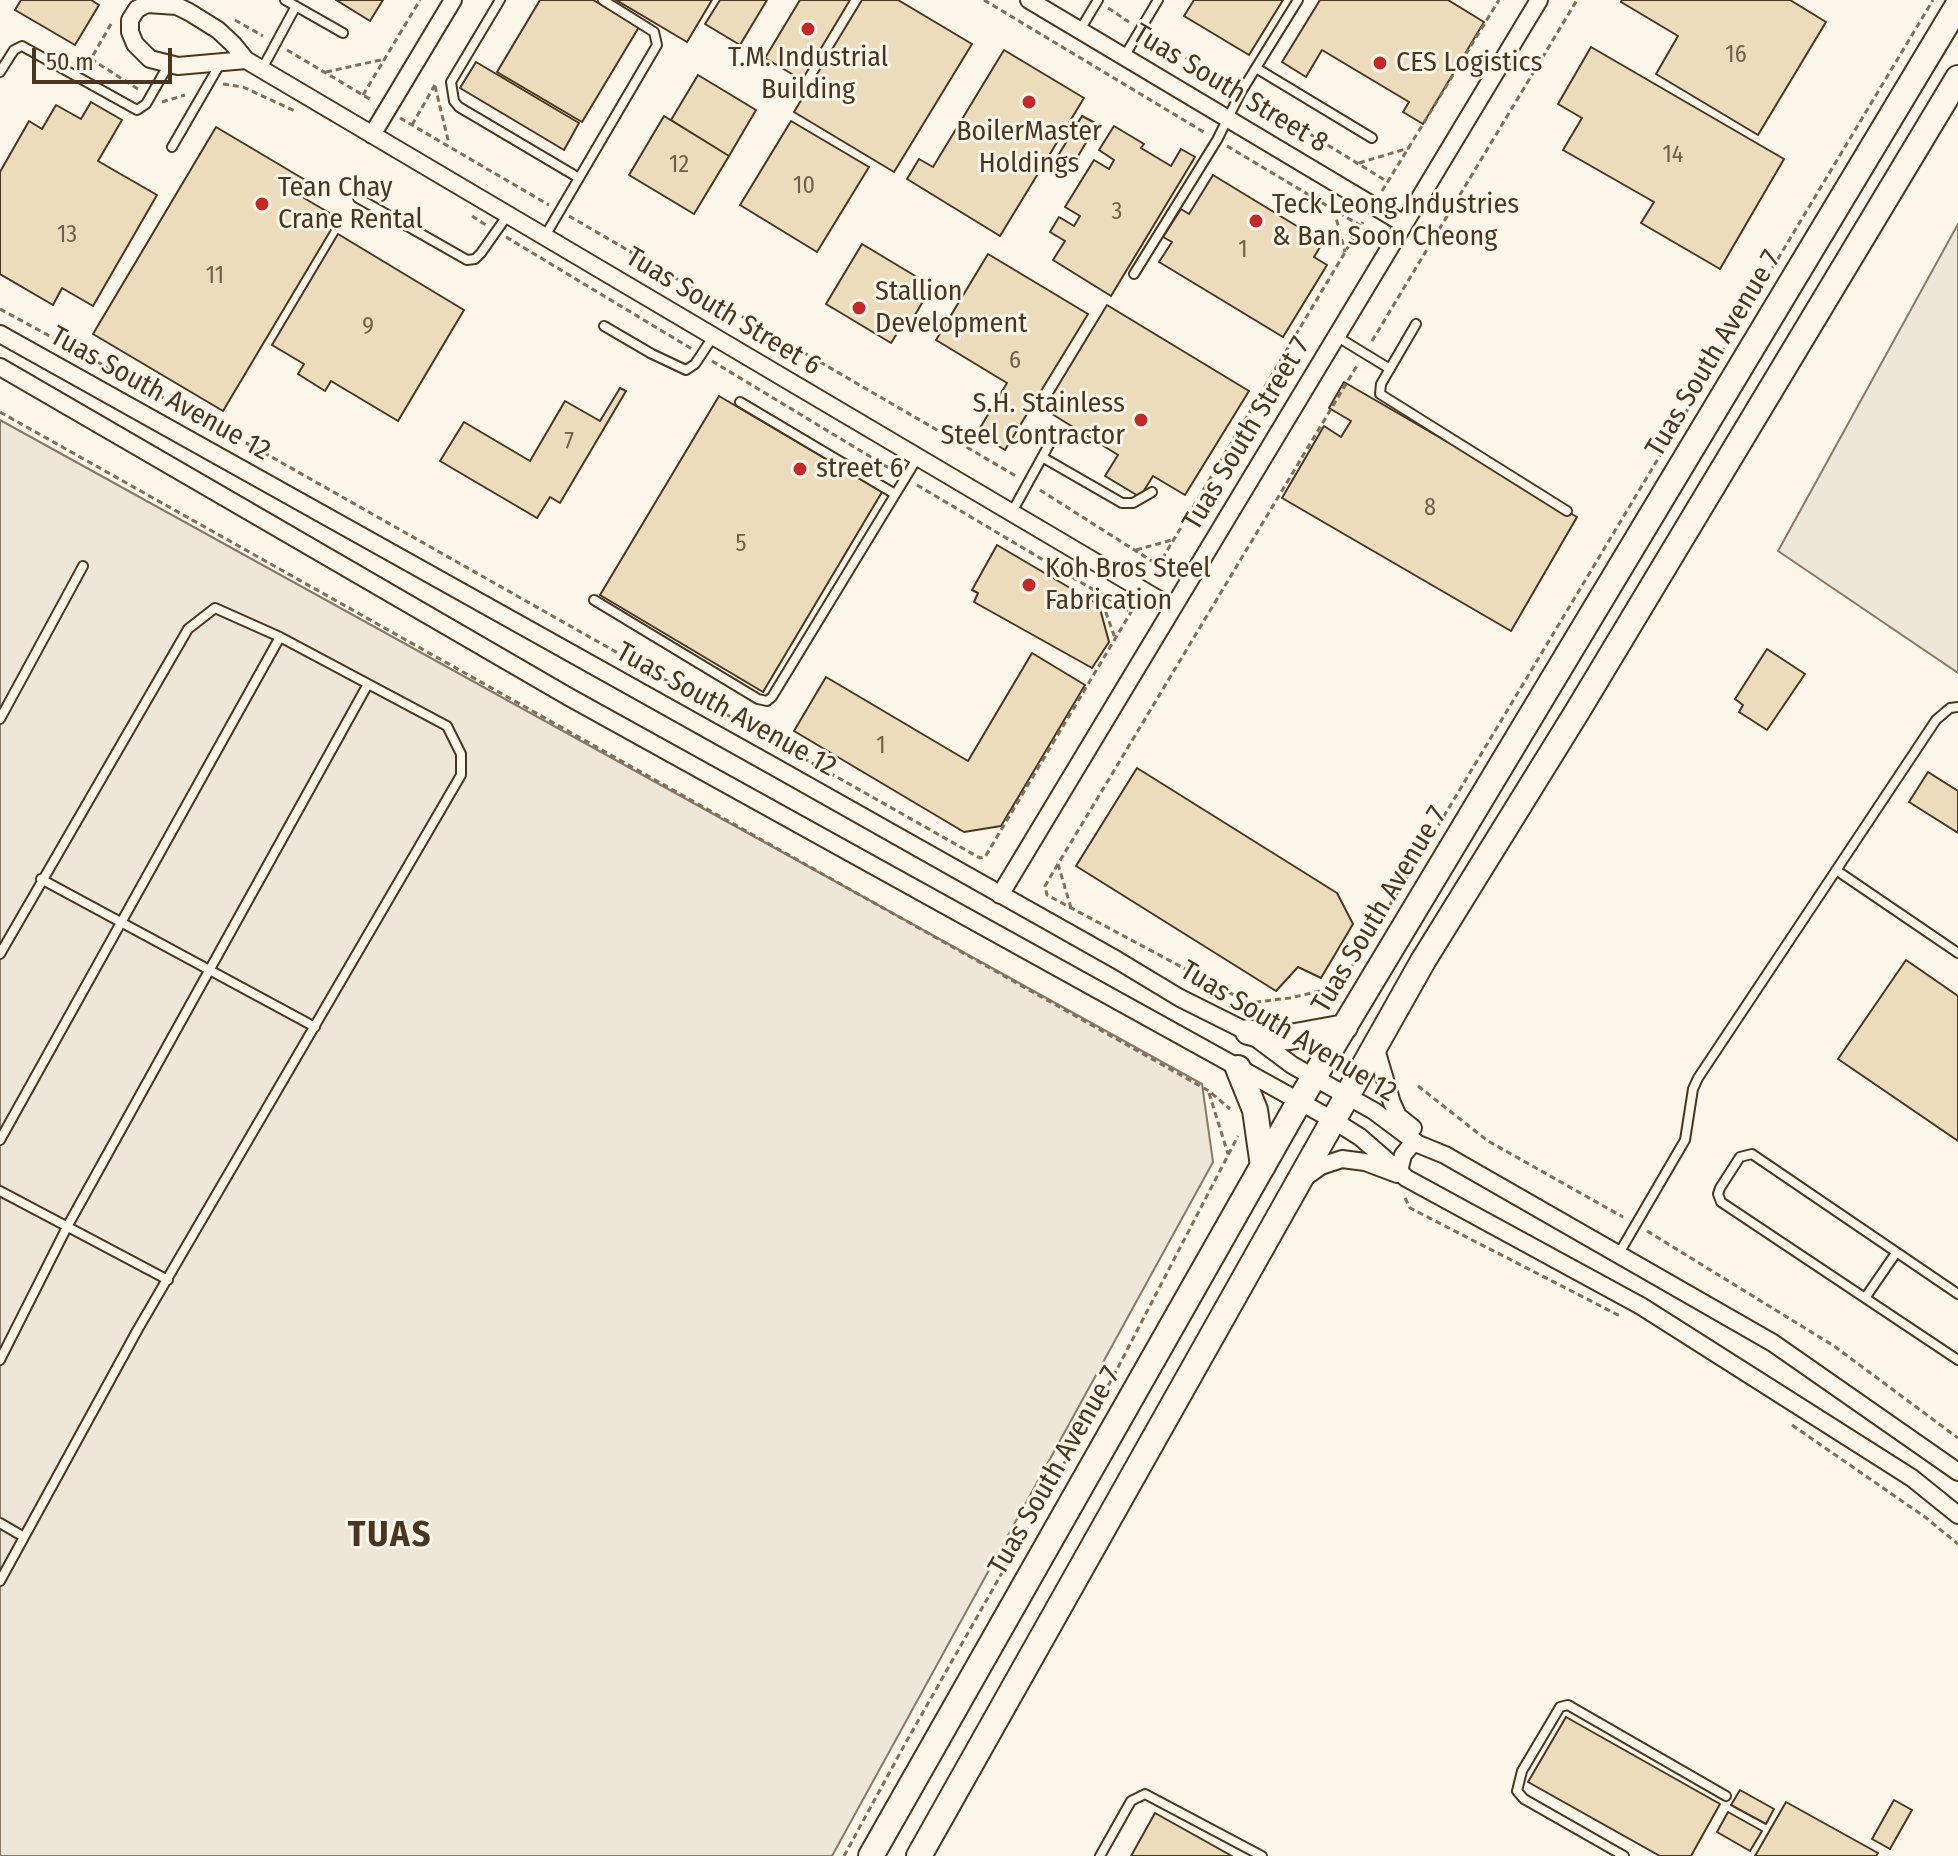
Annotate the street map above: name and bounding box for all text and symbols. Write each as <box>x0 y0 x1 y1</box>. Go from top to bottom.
street label: Tuas South Street 8 <box>1126 17 1334 161</box>
marker: T.M. Industrial Building <box>799 20 817 38</box>
scale bar <box>36 32 176 82</box>
place label: T.M. Industrial Building <box>728 41 888 107</box>
house number: 16 <box>1725 41 1747 69</box>
place label: CES Logistics <box>1396 46 1542 80</box>
text: 50 m <box>46 48 94 76</box>
marker: CES Logistics <box>1371 54 1389 72</box>
marker: BoilerMaster Holdings <box>1020 93 1038 111</box>
place label: BoilerMaster Holdings <box>956 115 1102 181</box>
house number: 14 <box>1663 141 1683 169</box>
house number: 12 <box>669 151 689 179</box>
place label: Tean Chay Crane Rental <box>278 171 423 237</box>
house number: 10 <box>793 172 815 200</box>
place label: Teck Leong Industries & Ban Soon Cheong <box>1272 188 1519 254</box>
marker: Tean Chay Crane Rental <box>253 195 271 213</box>
house number: 3 <box>1112 198 1122 226</box>
marker: Teck Leong Industries & Ban Soon Cheong <box>1247 212 1265 230</box>
house number: 13 <box>57 221 77 249</box>
house number: 1 <box>1238 236 1248 264</box>
street label: Tuas South Street 6 <box>619 241 827 383</box>
street label: Tuas South Avenue 7 <box>1639 245 1789 463</box>
house number: 11 <box>206 262 224 290</box>
place label: Stallion Development <box>875 275 1027 341</box>
marker: Stallion Development <box>850 299 868 317</box>
house number: 9 <box>362 313 374 341</box>
street label: Tuas South Avenue 12 <box>44 320 276 468</box>
street label: Tuas South Street 7 <box>1176 331 1318 537</box>
house number: 6 <box>1009 347 1021 375</box>
place label: S.H. Stainless Steel Contractor <box>941 387 1125 453</box>
marker: S.H. Stainless Steel Contractor <box>1132 411 1150 429</box>
house number: 7 <box>564 428 574 456</box>
place label: street 6 <box>816 452 903 486</box>
marker: street 6 <box>791 460 809 478</box>
house number: 8 <box>1424 494 1436 522</box>
house number: 5 <box>735 530 747 558</box>
place label: Koh Bros Steel Fabrication <box>1045 552 1211 618</box>
marker: Koh Bros Steel Fabrication <box>1020 576 1038 594</box>
street label: Tuas South Avenue 12 <box>610 636 842 784</box>
house number: 1 <box>876 732 886 760</box>
street label: Tuas South Avenue 7 <box>1305 801 1455 1019</box>
street label: Tuas South Avenue 12 <box>1174 954 1402 1110</box>
street label: Tuas South Avenue 7 <box>982 1361 1128 1581</box>
district label: TUAS <box>348 1514 432 1558</box>

